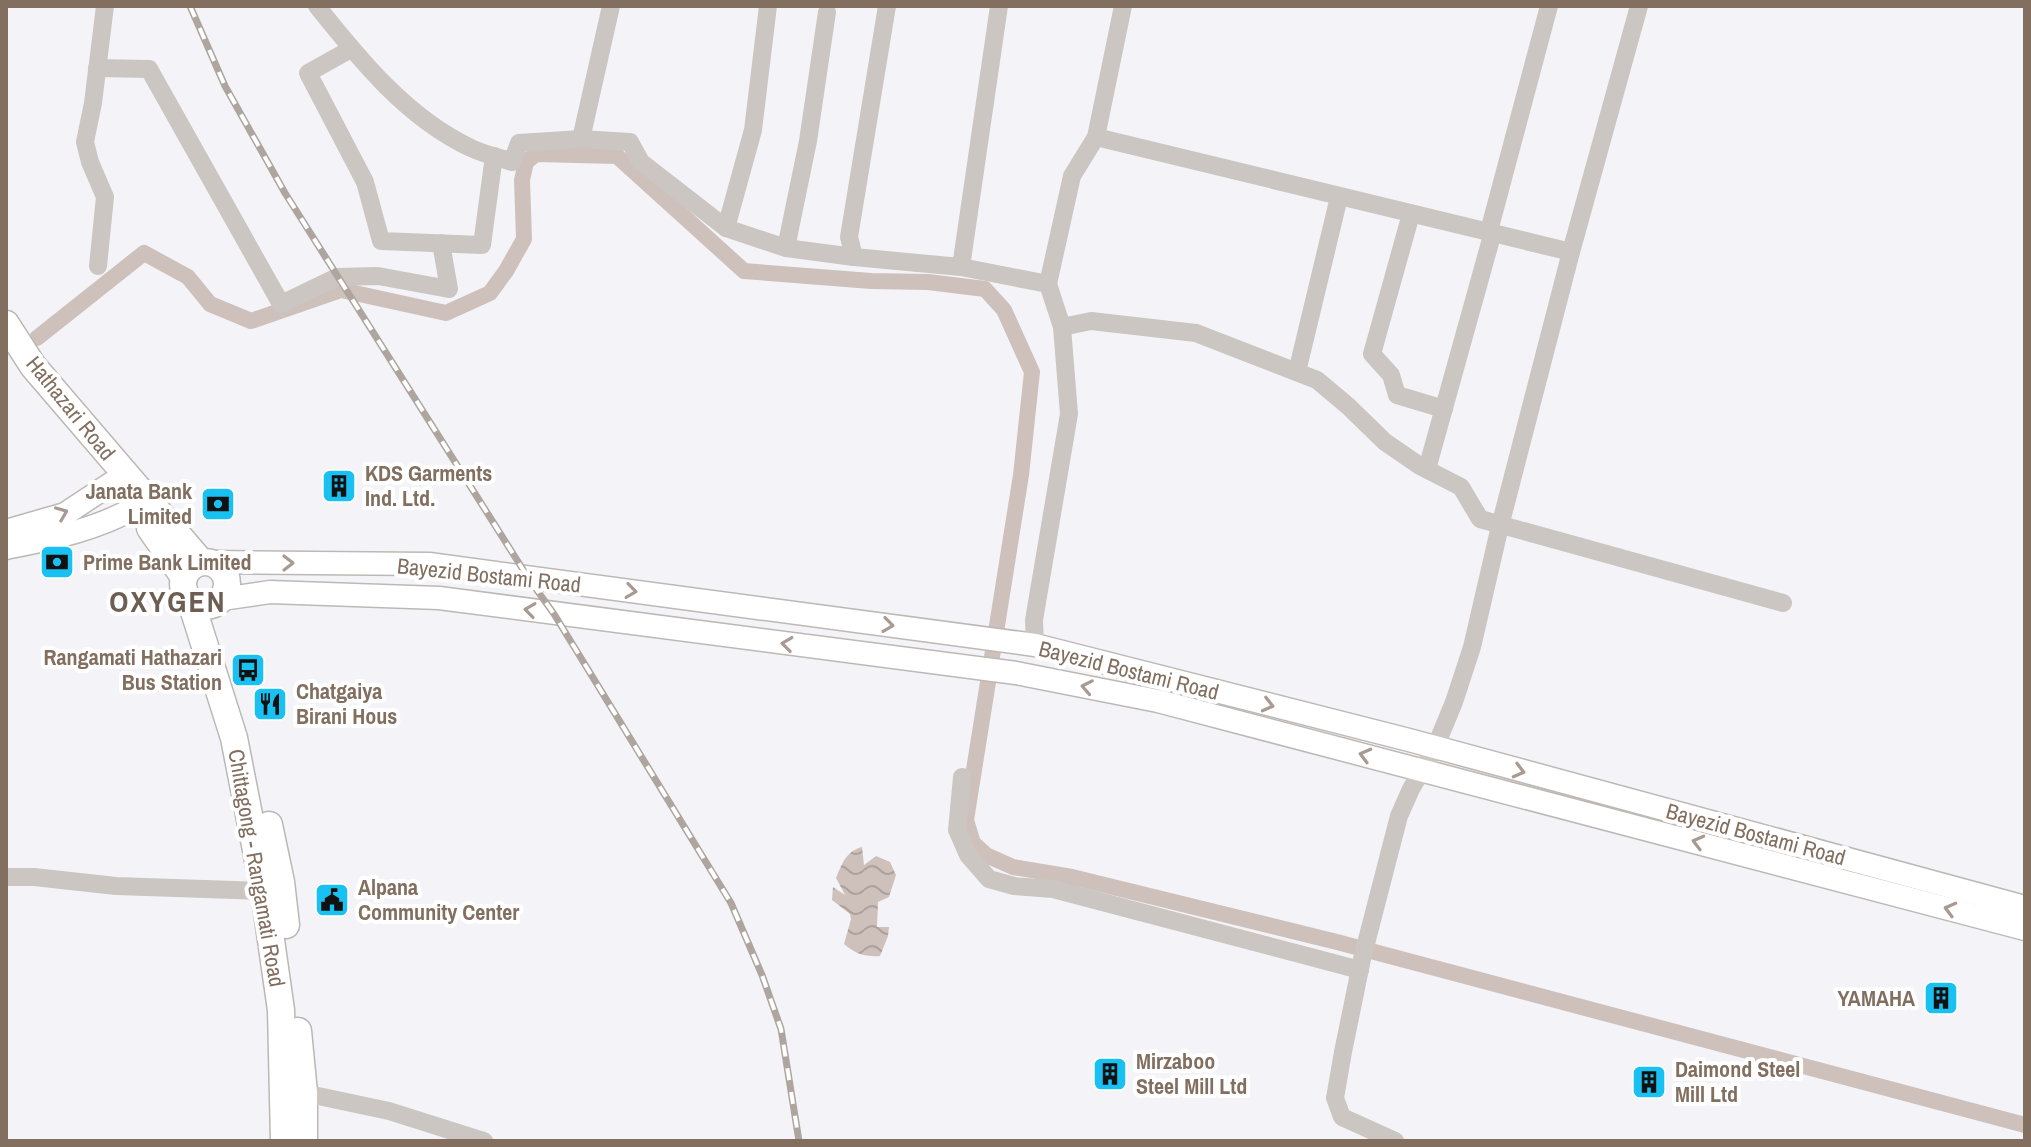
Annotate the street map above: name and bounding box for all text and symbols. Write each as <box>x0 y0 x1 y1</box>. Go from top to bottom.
street label: Hathazari Road <box>20 349 122 467</box>
place label: KDS Garments Ind. Ltd. <box>365 458 492 513</box>
building icon: KDS Garments Ind. Ltd. <box>320 467 358 505</box>
place label: Janata Bank Limited <box>86 476 193 531</box>
bank icon: Janata Bank Limited <box>199 485 237 523</box>
one-way arrow <box>54 507 68 523</box>
bank icon: Prime Bank Limited <box>38 543 76 581</box>
place label: Prime Bank Limited <box>83 547 251 577</box>
street label: Bayezid Bostami Road <box>396 550 582 600</box>
one-way arrow <box>282 554 295 572</box>
district label: OXYGEN <box>109 581 227 621</box>
one-way arrow <box>624 582 637 599</box>
one-way arrow <box>523 602 536 619</box>
one-way arrow <box>881 616 895 633</box>
street label: Bayezid Bostami Road <box>1036 633 1222 707</box>
one-way arrow <box>780 636 794 653</box>
place label: Rangamati Hathazari Bus Station <box>44 642 222 697</box>
bus stop icon: Rangamati Hathazari Bus Station <box>229 651 267 689</box>
place label: Chatgaiya Birani Hous <box>296 676 397 731</box>
one-way arrow <box>1081 679 1094 696</box>
restaurant icon: Chatgaiya Birani Hous <box>251 685 289 723</box>
one-way arrow <box>1260 695 1274 712</box>
street label: Chittagong - Rangamati Road <box>221 747 293 989</box>
one-way arrow <box>1359 748 1373 765</box>
one-way arrow <box>1512 762 1526 778</box>
street label: Bayezid Bostami Road <box>1663 796 1849 872</box>
one-way arrow <box>1692 835 1706 852</box>
place label: Alpana Community Center <box>358 872 519 927</box>
public building icon: Alpana Community Center <box>313 881 351 919</box>
one-way arrow <box>1943 902 1957 918</box>
building icon: YAMAHA <box>1922 979 1960 1017</box>
place label: YAMAHA <box>1837 983 1915 1013</box>
place label: Mirzaboo Steel Mill Ltd <box>1136 1046 1247 1101</box>
place label: Daimond Steel Mill Ltd <box>1675 1054 1800 1109</box>
building icon: Mirzaboo Steel Mill Ltd <box>1091 1055 1129 1093</box>
building icon: Daimond Steel Mill Ltd <box>1630 1063 1668 1101</box>

